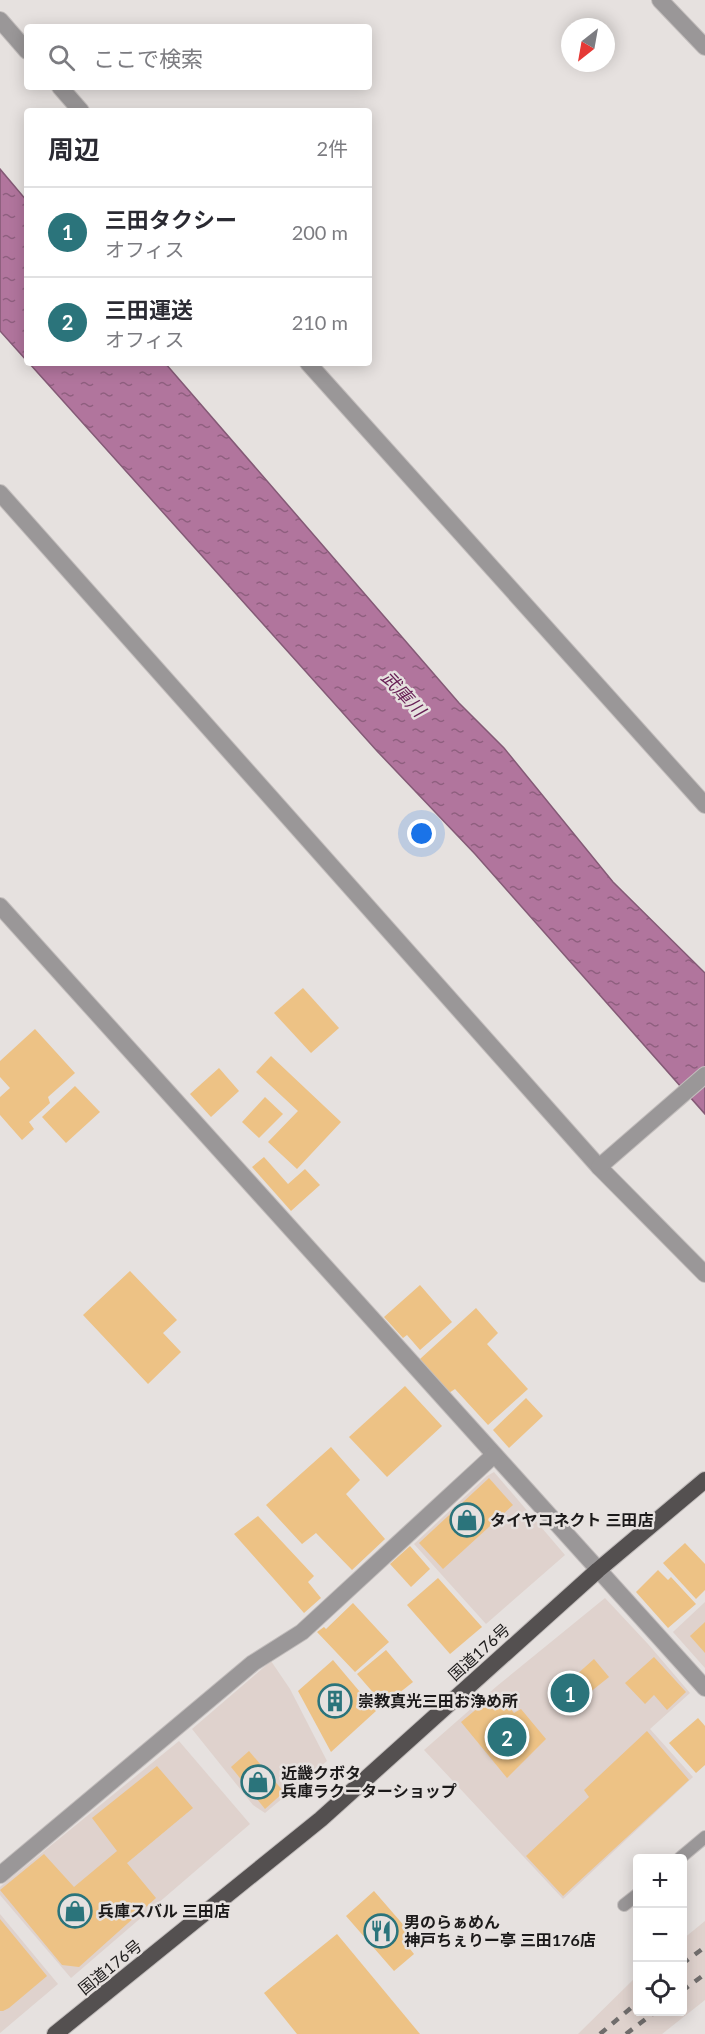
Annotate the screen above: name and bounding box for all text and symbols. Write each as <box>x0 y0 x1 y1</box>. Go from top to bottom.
north arrow <box>561 18 615 72</box>
search box <box>24 24 372 90</box>
icon: search <box>45 41 78 74</box>
text: ここで検索 <box>93 45 203 72</box>
text: 周辺 <box>48 133 100 165</box>
text: 2件 <box>316 136 348 160</box>
text: 三田タクシー <box>105 206 237 233</box>
text: 1 <box>62 220 73 244</box>
text: 200 m <box>292 220 348 244</box>
text: オフィス <box>105 237 185 261</box>
text: 三田運送 <box>105 296 193 323</box>
text: 2 <box>62 310 73 334</box>
text: 210 m <box>292 310 348 334</box>
text: オフィス <box>105 327 185 351</box>
water label: 武庫川 <box>377 666 432 722</box>
your location <box>407 819 436 848</box>
shop icon: タイヤコネクト 三田店 <box>449 1502 485 1538</box>
place label: タイヤコネクト 三田店 <box>490 1510 653 1529</box>
street label: 国道176号 <box>444 1619 513 1684</box>
pin: 1 <box>550 1670 590 1716</box>
building icon: 崇教真光三田お浄め所 <box>317 1683 353 1719</box>
place label: 崇教真光三田お浄め所 <box>358 1691 518 1710</box>
pin: 2 <box>488 1714 526 1760</box>
place label: 近畿クボタ 兵庫ラクーターショップ <box>281 1763 457 1800</box>
shop icon: 近畿クボタ 兵庫ラクーターショップ <box>240 1764 276 1800</box>
map controls <box>633 1854 687 2016</box>
button: + <box>633 1854 687 1908</box>
shop icon: 兵庫スバル 三田店 <box>57 1893 93 1929</box>
place label: 兵庫スバル 三田店 <box>98 1901 230 1920</box>
button: − <box>633 1908 687 1962</box>
place label: 男のらぁめん 神戸ちぇりー亭 三田176店 <box>404 1912 596 1949</box>
restaurant icon: 男のらぁめん 神戸ちぇりー亭 三田176店 <box>363 1913 399 1949</box>
street label: 国道176号 <box>74 1935 145 1998</box>
button: locate <box>633 1962 687 2016</box>

